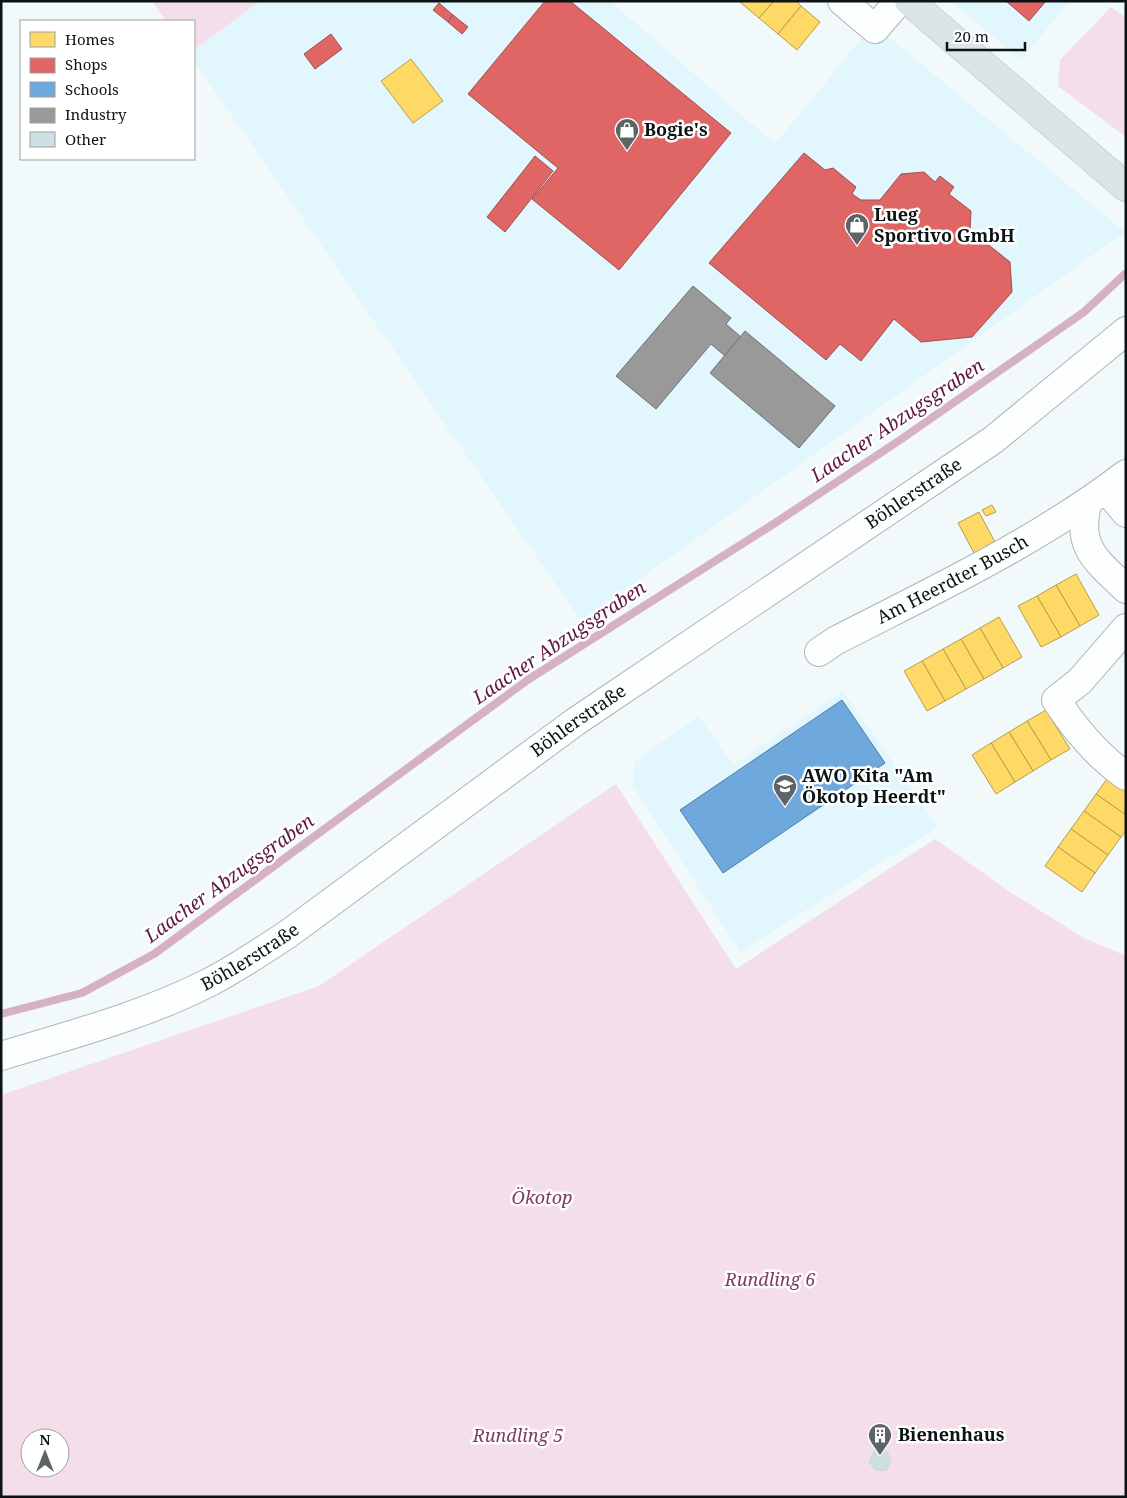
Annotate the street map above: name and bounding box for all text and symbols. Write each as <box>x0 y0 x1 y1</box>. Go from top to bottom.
legend <box>20 20 195 160</box>
scale bar <box>947 20 1024 52</box>
text: 20 m <box>954 26 989 46</box>
text: Homes <box>65 29 115 49</box>
text: Shops <box>65 54 108 74</box>
text: Schools <box>65 79 119 99</box>
text: Industry <box>65 104 127 124</box>
shop icon: Bogie's <box>614 117 640 151</box>
place label: Bogie's <box>644 117 708 141</box>
text: Other <box>65 129 106 149</box>
place label: Lueg Sportivo GmbH <box>874 202 1015 247</box>
shop icon: Lueg Sportivo GmbH <box>844 212 870 246</box>
water label: Laacher Abzugsgraben <box>804 352 989 488</box>
street label: Böhlerstraße <box>860 452 966 534</box>
street label: Am Heerdter Busch <box>872 529 1032 629</box>
water label: Laacher Abzugsgraben <box>466 574 651 710</box>
street label: Böhlerstraße <box>525 678 630 762</box>
place label: AWO Kita "Am Ökotop Heerdt" <box>802 763 946 808</box>
school or university icon: AWO Kita "Am Ökotop Heerdt" <box>772 773 798 807</box>
water label: Laacher Abzugsgraben <box>138 807 320 949</box>
street label: Böhlerstraße <box>196 917 303 996</box>
park label: Ökotop <box>512 1185 572 1209</box>
park label: Rundling 6 <box>724 1267 815 1291</box>
building icon: Bienenhaus <box>867 1422 893 1456</box>
place label: Bienenhaus <box>898 1422 1005 1446</box>
park label: Rundling 5 <box>472 1423 563 1447</box>
north arrow <box>20 1428 70 1478</box>
text: N <box>39 1430 51 1449</box>

